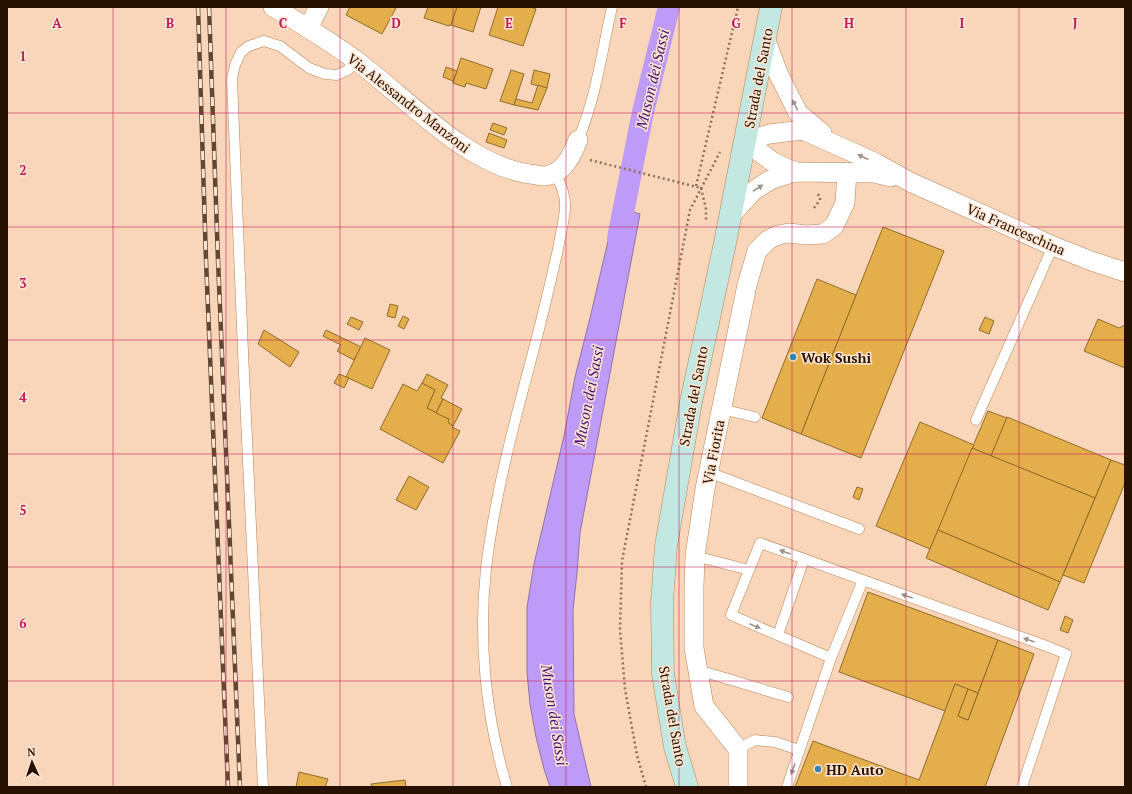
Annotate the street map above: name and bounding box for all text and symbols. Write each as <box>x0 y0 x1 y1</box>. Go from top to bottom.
text: A <box>52 14 62 32</box>
text: B <box>166 14 174 32</box>
text: C <box>279 14 287 32</box>
text: D <box>391 14 401 32</box>
text: E <box>505 14 513 32</box>
text: F <box>619 14 627 32</box>
text: G <box>731 14 741 32</box>
text: H <box>844 14 854 32</box>
text: I <box>960 14 965 32</box>
text: J <box>1073 14 1078 32</box>
water label: Muson dei Sassi <box>631 26 673 132</box>
street label: Strada del Santo <box>739 26 777 130</box>
text: 1 <box>19 47 27 65</box>
street label: Via Alessandro Manzoni <box>344 49 474 157</box>
one-way arrow <box>791 99 798 111</box>
one-way arrow <box>857 154 868 160</box>
text: 2 <box>19 161 27 179</box>
one-way arrow <box>753 184 764 192</box>
street label: Via Franceschina <box>964 199 1068 259</box>
text: 3 <box>19 274 27 292</box>
water label: Muson dei Sassi <box>568 343 608 449</box>
street label: Strada del Santo <box>674 344 712 448</box>
place label: Wok Sushi <box>801 348 871 367</box>
marker: Wok Sushi <box>788 352 798 362</box>
text: 4 <box>19 388 27 406</box>
street label: Via Fiorita <box>697 418 729 486</box>
text: 5 <box>19 501 27 519</box>
one-way arrow <box>778 549 790 555</box>
one-way arrow <box>901 593 913 599</box>
text: 6 <box>19 614 27 632</box>
one-way arrow <box>749 623 761 629</box>
one-way arrow <box>1023 637 1035 643</box>
water label: Muson dei Sassi <box>537 662 573 768</box>
street label: Strada del Santo <box>655 664 691 768</box>
north arrow <box>12 742 52 782</box>
text: N <box>27 745 37 759</box>
place label: HD Auto <box>826 760 884 779</box>
one-way arrow <box>790 763 796 775</box>
marker: HD Auto <box>813 764 823 774</box>

